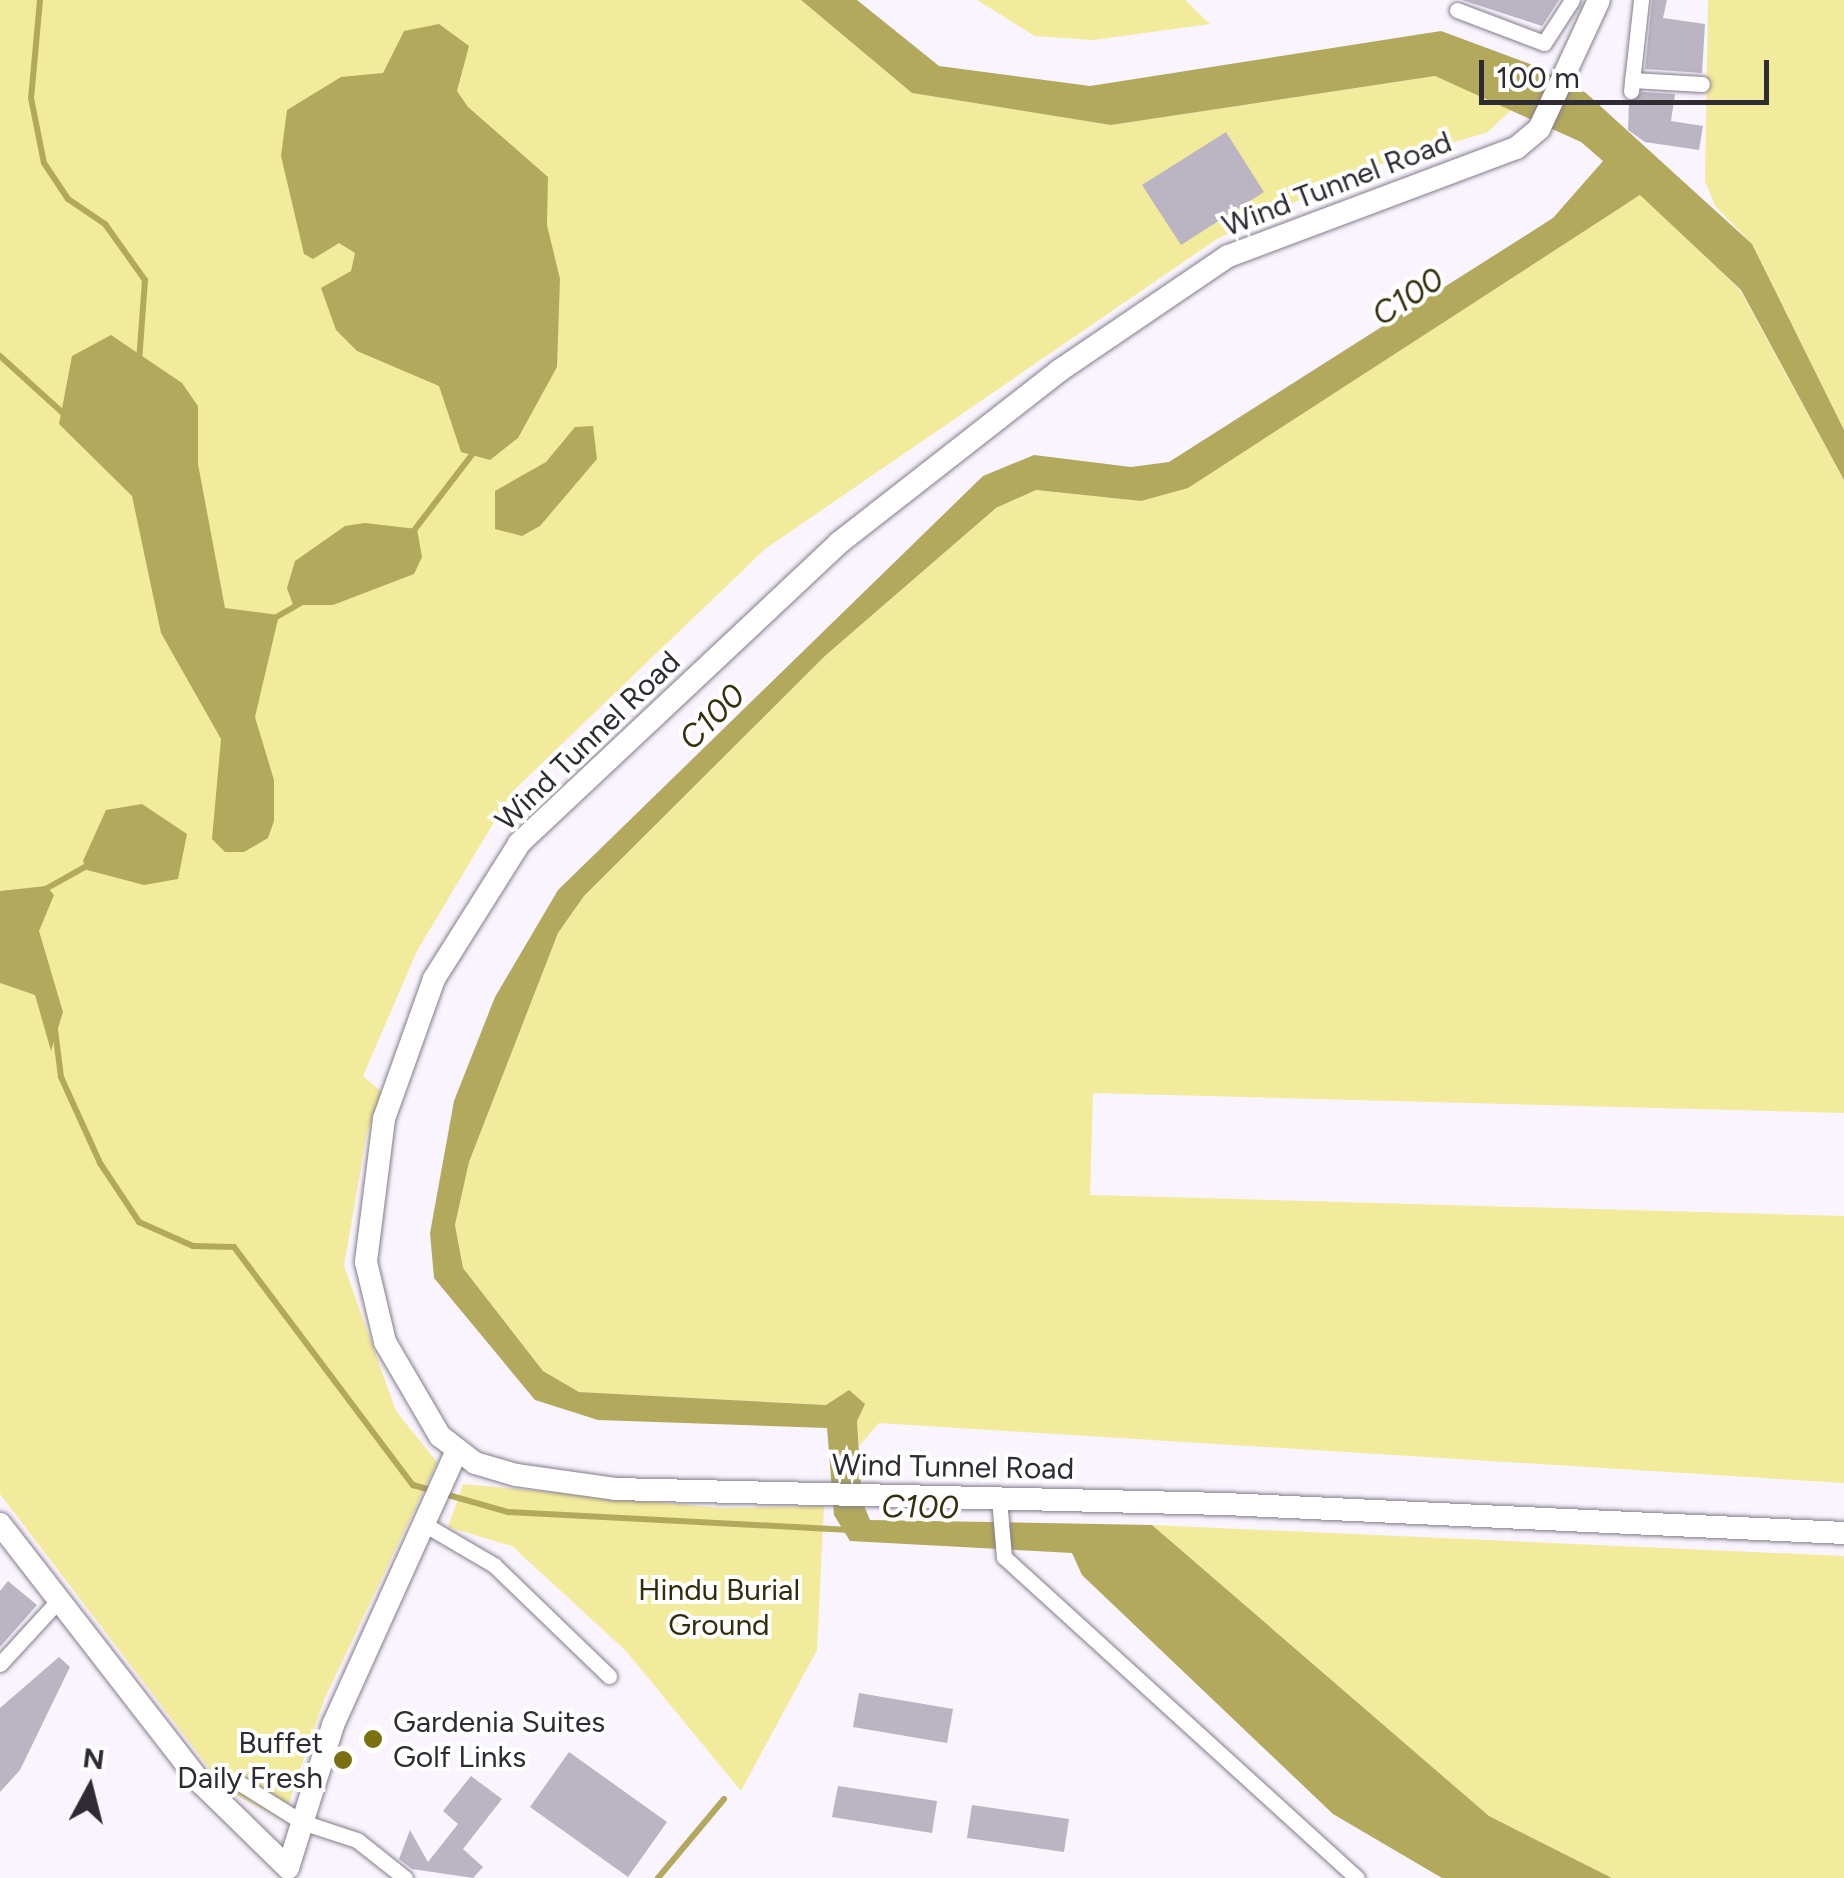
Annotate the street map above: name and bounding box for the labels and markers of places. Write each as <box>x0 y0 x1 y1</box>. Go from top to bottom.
place label: Gardenia Suites Golf Links <box>393 1704 605 1774</box>
place label: Buffet Daily Fresh <box>177 1725 323 1796</box>
marker: Gardenia Suites Golf Links <box>362 1728 384 1750</box>
marker: Buffet Daily Fresh <box>332 1749 354 1771</box>

